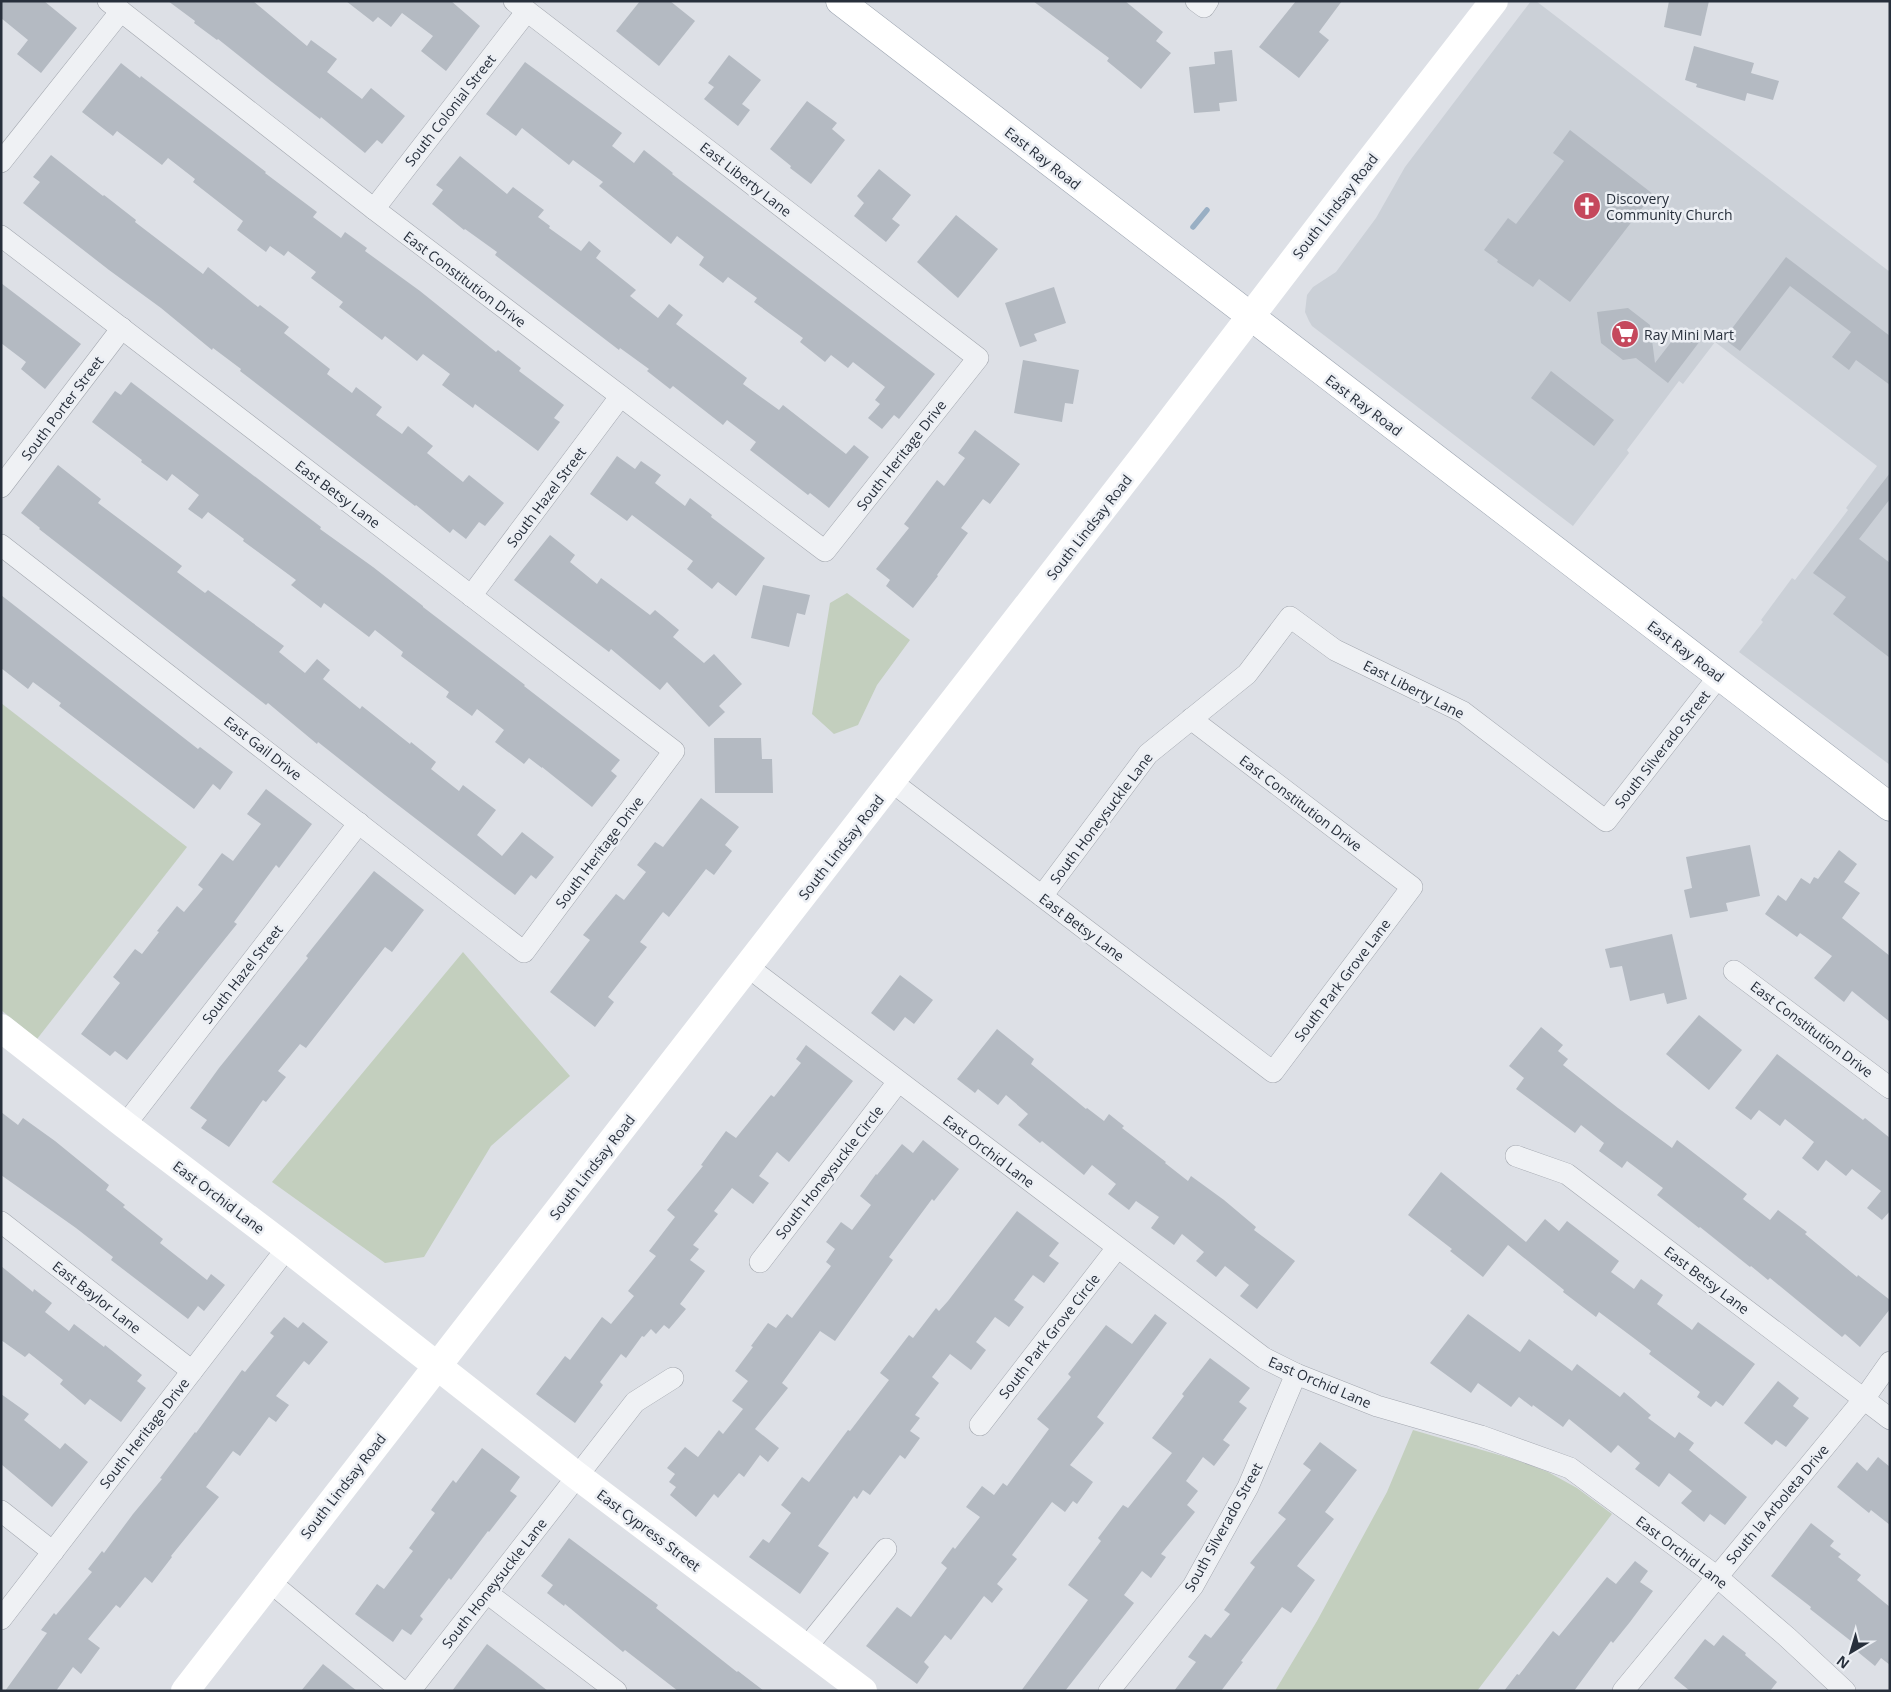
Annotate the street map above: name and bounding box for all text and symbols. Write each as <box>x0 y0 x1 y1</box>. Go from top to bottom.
street label: South Colonial Street <box>400 50 500 170</box>
street label: East Ray Road <box>1001 122 1085 194</box>
street label: East Liberty Lane <box>696 137 796 221</box>
street label: South Lindsay Road <box>1288 150 1382 262</box>
place label: Discovery Community Church <box>1606 189 1733 224</box>
church icon: Discovery Community Church <box>1572 191 1602 221</box>
street label: East Constitution Drive <box>400 227 530 331</box>
supermarket icon: Ray Mini Mart <box>1610 319 1640 349</box>
place label: Ray Mini Mart <box>1644 325 1734 344</box>
street label: South Porter Street <box>17 352 107 464</box>
street label: East Ray Road <box>1322 370 1406 440</box>
street label: South Heritage Drive <box>852 396 950 514</box>
street label: South Hazel Street <box>502 443 590 551</box>
street label: East Betsy Lane <box>292 456 384 532</box>
street label: South Lindsay Road <box>1042 471 1136 583</box>
street label: East Ray Road <box>1644 616 1728 686</box>
street label: East Liberty Lane <box>1360 655 1468 723</box>
street label: South Silverado Street <box>1610 686 1714 812</box>
street label: East Gail Drive <box>220 712 306 784</box>
street label: South Honeysuckle Lane <box>1045 748 1157 888</box>
street label: East Constitution Drive <box>1236 751 1366 855</box>
street label: South Lindsay Road <box>794 791 888 903</box>
street label: South Heritage Drive <box>551 792 647 912</box>
street label: East Betsy Lane <box>1036 889 1128 965</box>
street label: South Park Grove Lane <box>1290 915 1395 1045</box>
street label: South Hazel Street <box>197 921 287 1027</box>
street label: East Constitution Drive <box>1747 977 1877 1081</box>
street label: South Honeysuckle Circle <box>771 1101 887 1243</box>
street label: East Orchid Lane <box>939 1110 1039 1192</box>
street label: South Lindsay Road <box>545 1111 639 1223</box>
street label: East Orchid Lane <box>169 1156 269 1238</box>
street label: East Betsy Lane <box>1661 1242 1753 1318</box>
street label: East Baylor Lane <box>49 1256 145 1338</box>
street label: South Park Grove Circle <box>994 1269 1104 1402</box>
street label: East Orchid Lane <box>1266 1352 1374 1412</box>
street label: South Heritage Drive <box>95 1374 193 1492</box>
street label: South Lindsay Road <box>296 1430 390 1542</box>
street label: South la Arboleta Drive <box>1721 1440 1833 1568</box>
street label: South Silverado Street <box>1180 1459 1266 1595</box>
street label: East Cypress Street <box>593 1485 705 1575</box>
street label: East Orchid Lane <box>1632 1511 1732 1593</box>
street label: South Honeysuckle Lane <box>437 1514 551 1652</box>
north arrow <box>1826 1627 1876 1677</box>
text: N <box>1832 1652 1853 1674</box>

